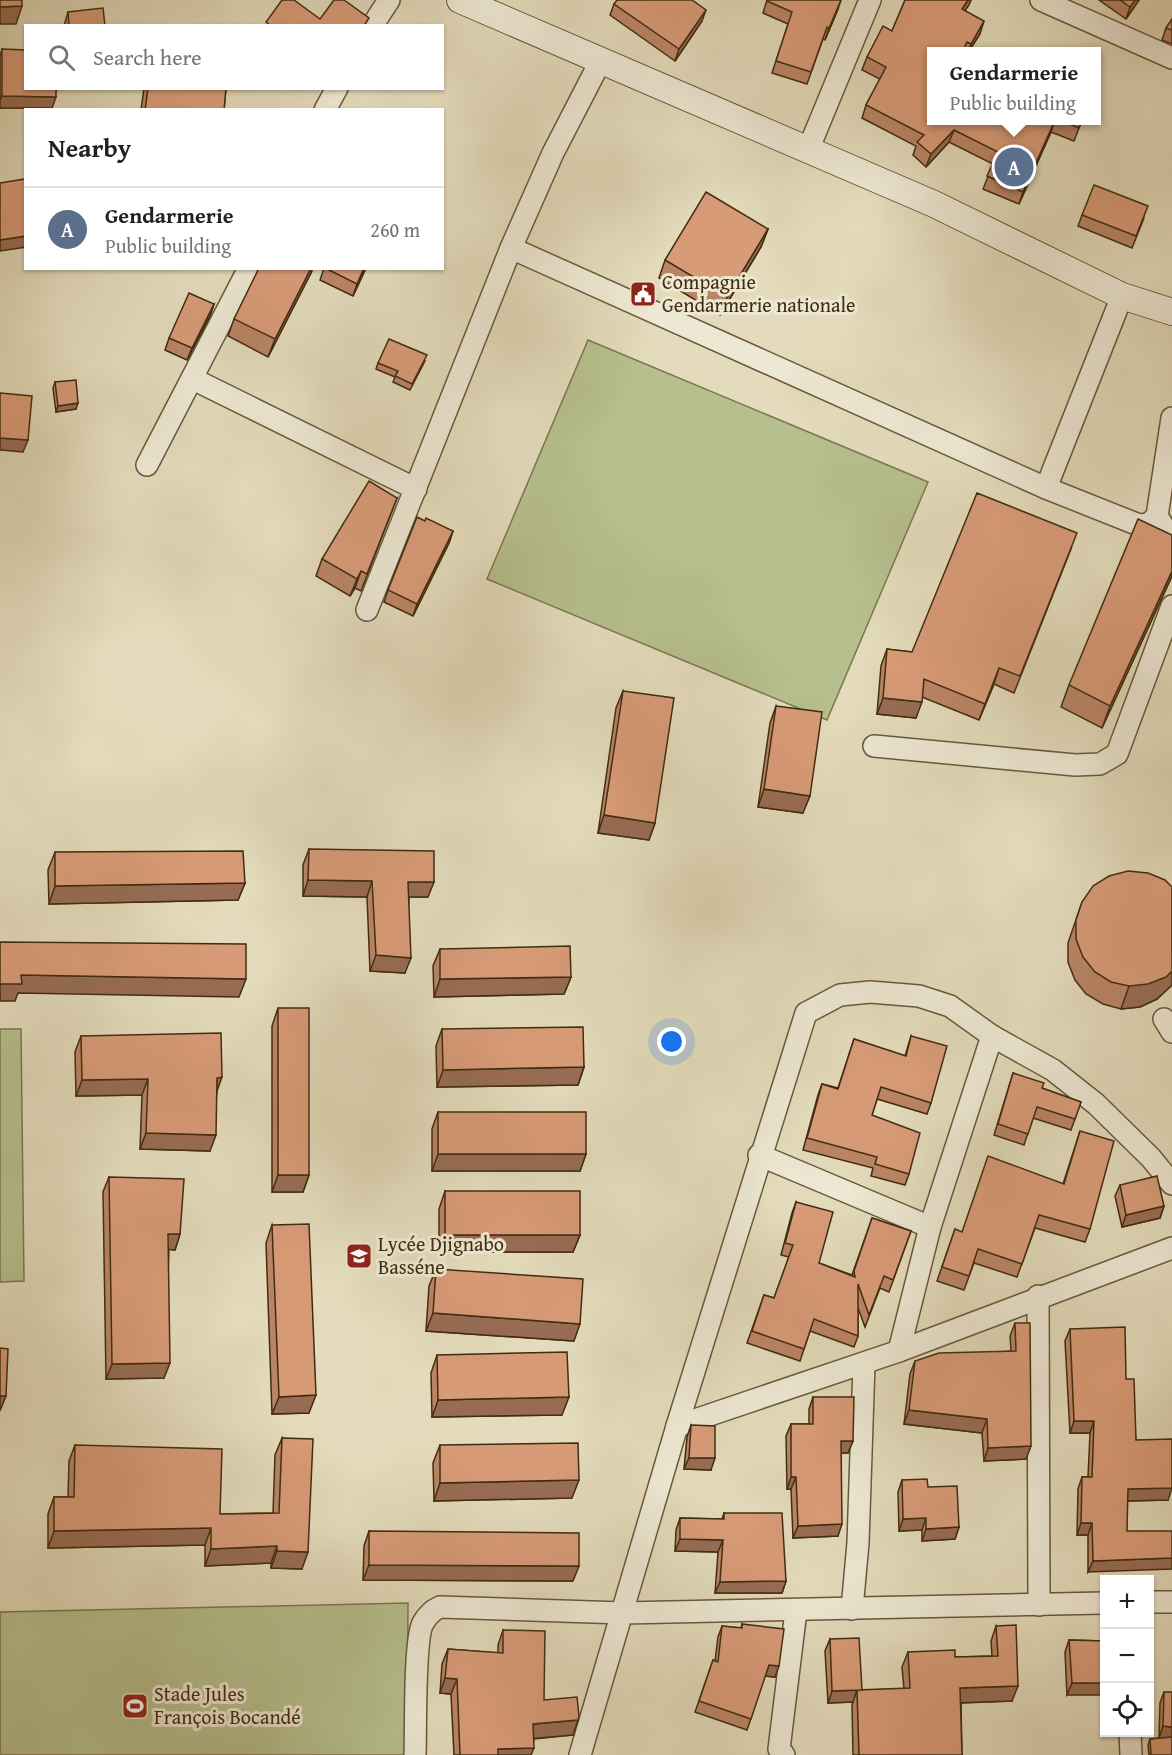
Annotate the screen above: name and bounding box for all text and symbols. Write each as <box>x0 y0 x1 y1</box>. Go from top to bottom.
search box <box>24 24 444 90</box>
icon: search <box>45 41 78 74</box>
text: Search here <box>93 41 202 73</box>
popup <box>927 47 1101 125</box>
text: Gendarmerie <box>950 56 1078 88</box>
text: Public building <box>950 88 1076 117</box>
text: Nearby <box>48 128 131 167</box>
pin: A <box>994 144 1034 190</box>
text: Gendarmerie <box>105 199 234 231</box>
text: A <box>61 215 74 244</box>
text: 260 m <box>370 215 420 244</box>
text: Public building <box>105 231 231 260</box>
place label: Compagnie Gendarmerie nationale <box>662 267 855 319</box>
public building icon: Compagnie Gendarmerie nationale <box>628 279 658 309</box>
your location <box>657 1027 686 1056</box>
place label: Lycée Djignabo Basséne <box>378 1229 504 1281</box>
school or university icon: Lycée Djignabo Basséne <box>344 1241 374 1271</box>
map controls <box>1100 1575 1154 1737</box>
button: + <box>1100 1575 1154 1629</box>
button: − <box>1100 1629 1154 1683</box>
place label: Stade Jules François Bocandé <box>154 1679 301 1731</box>
button: locate <box>1100 1683 1154 1737</box>
sports icon: Stade Jules François Bocandé <box>120 1691 150 1721</box>

